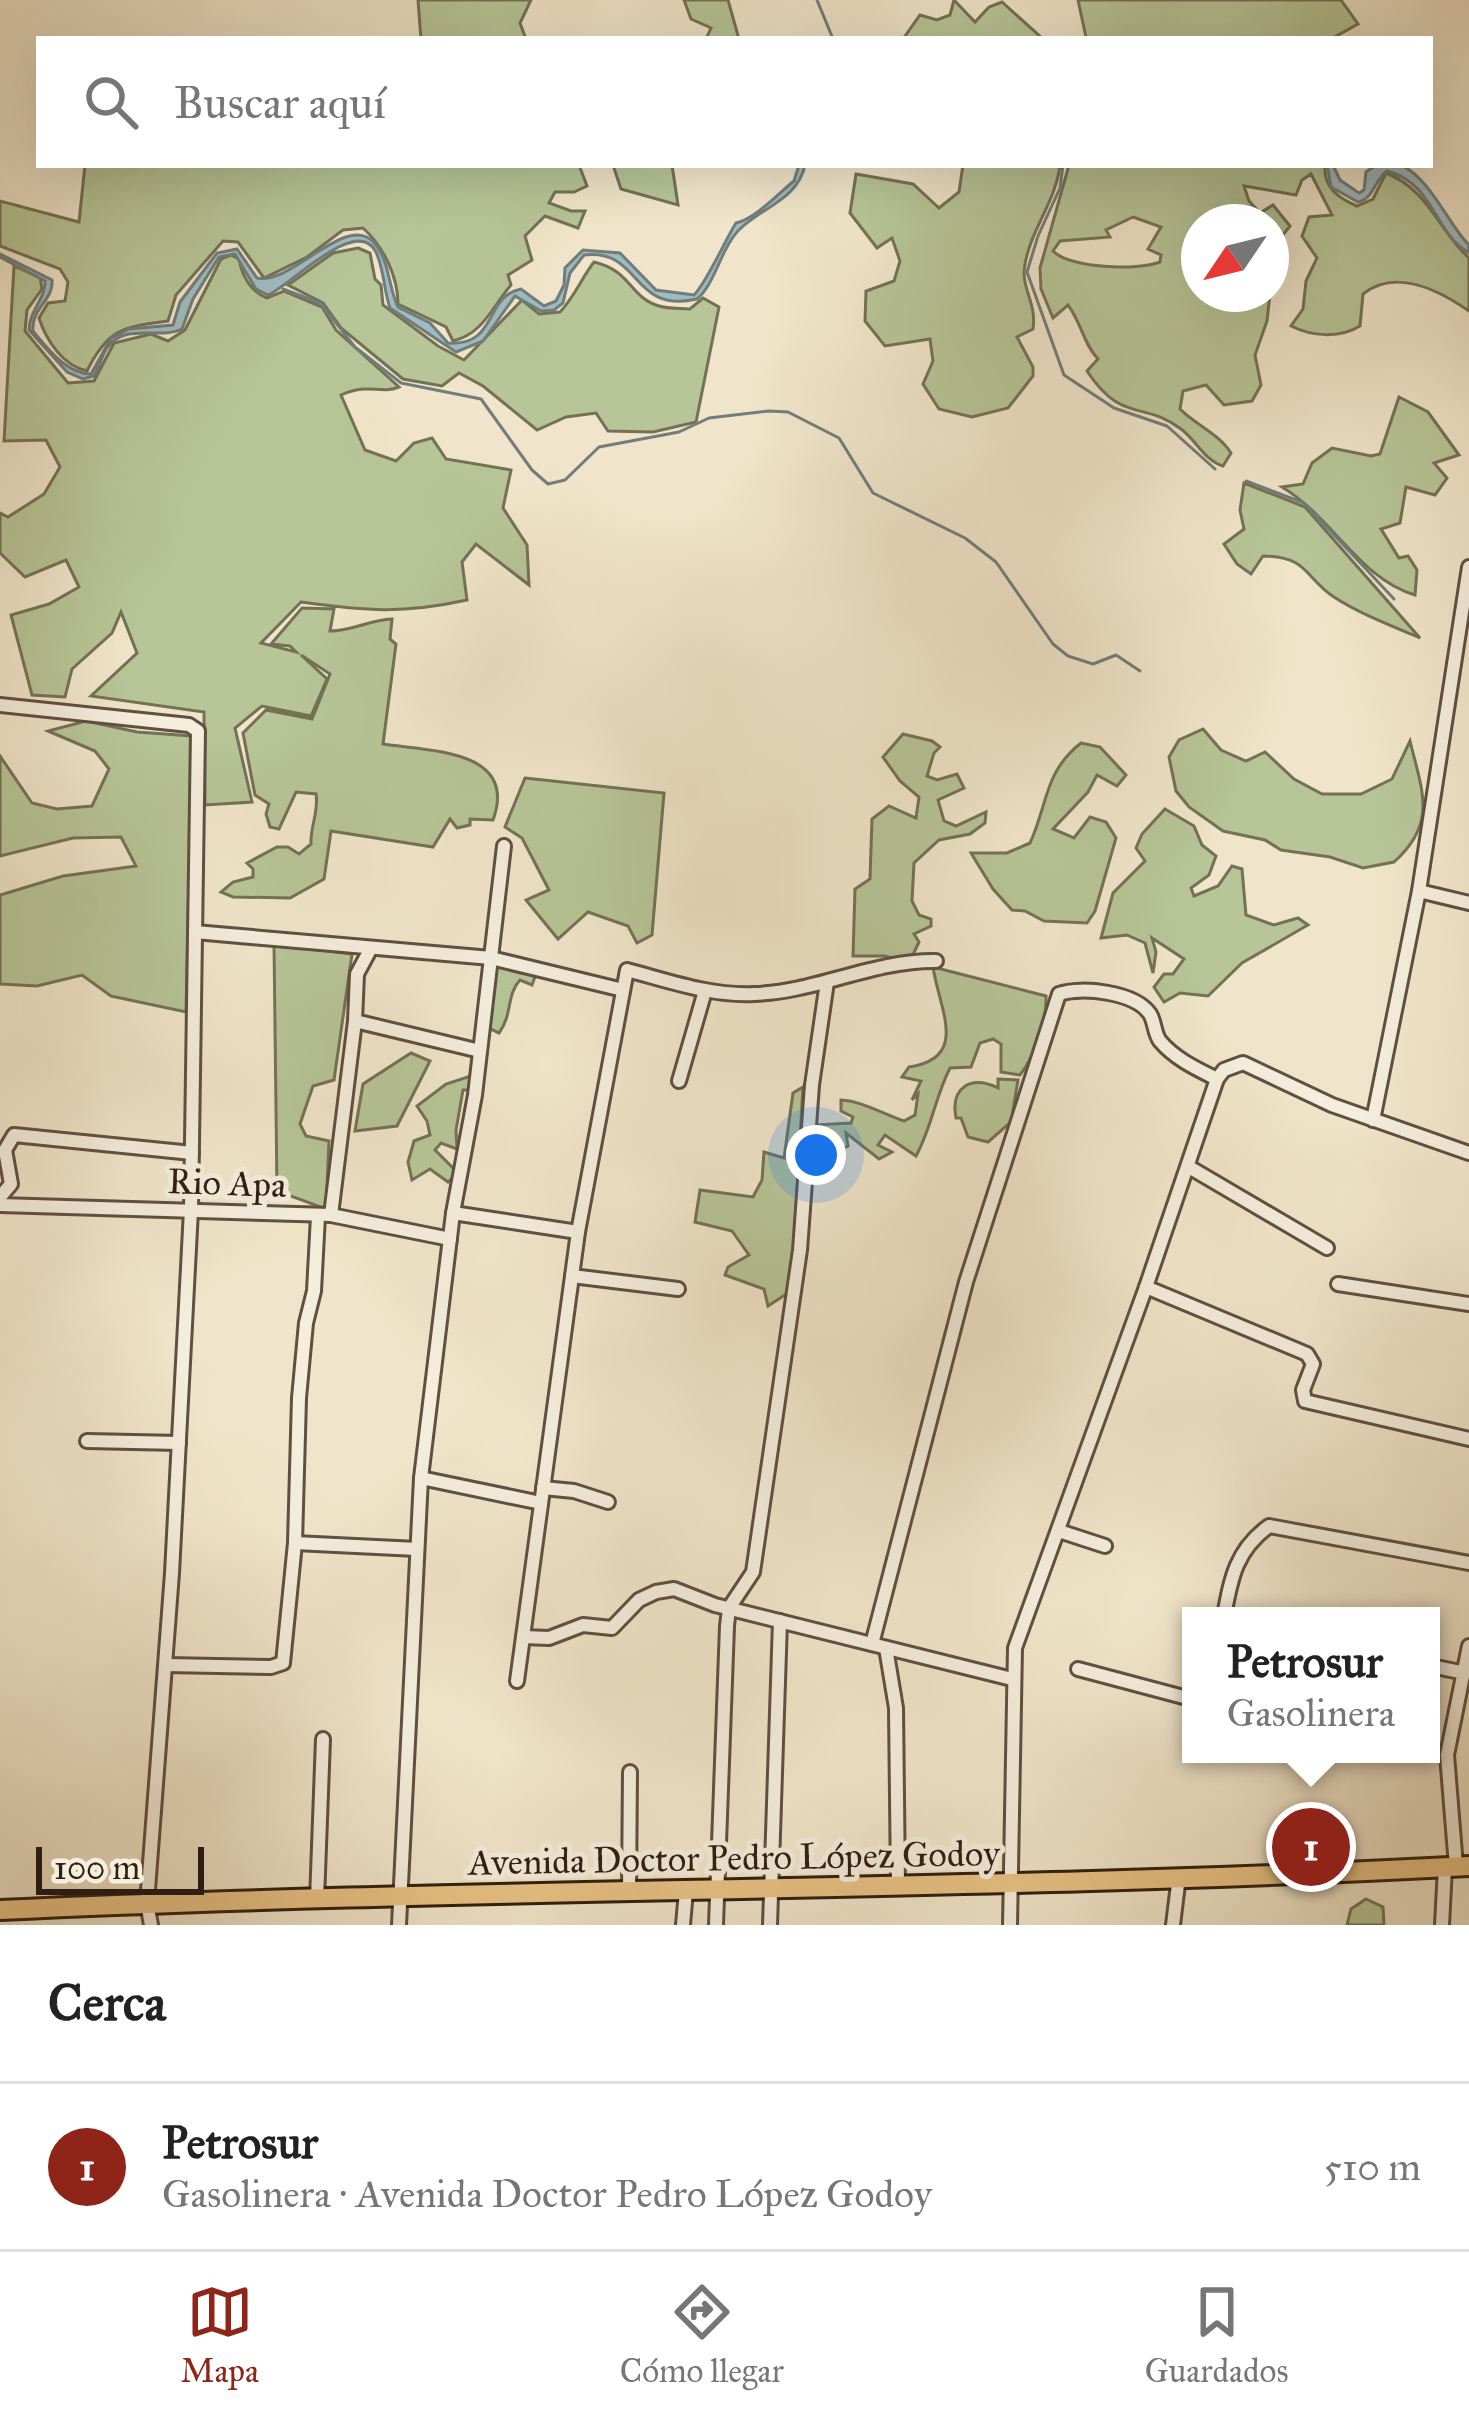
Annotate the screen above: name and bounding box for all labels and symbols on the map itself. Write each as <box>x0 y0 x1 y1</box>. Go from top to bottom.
north arrow <box>1181 204 1289 312</box>
your location <box>786 1125 846 1185</box>
street label: Rio Apa <box>167 1159 288 1207</box>
pin: 1 <box>1272 1802 1350 1892</box>
street label: Avenida Doctor Pedro López Godoy <box>466 1831 1001 1885</box>
scale bar <box>36 1841 204 1894</box>

